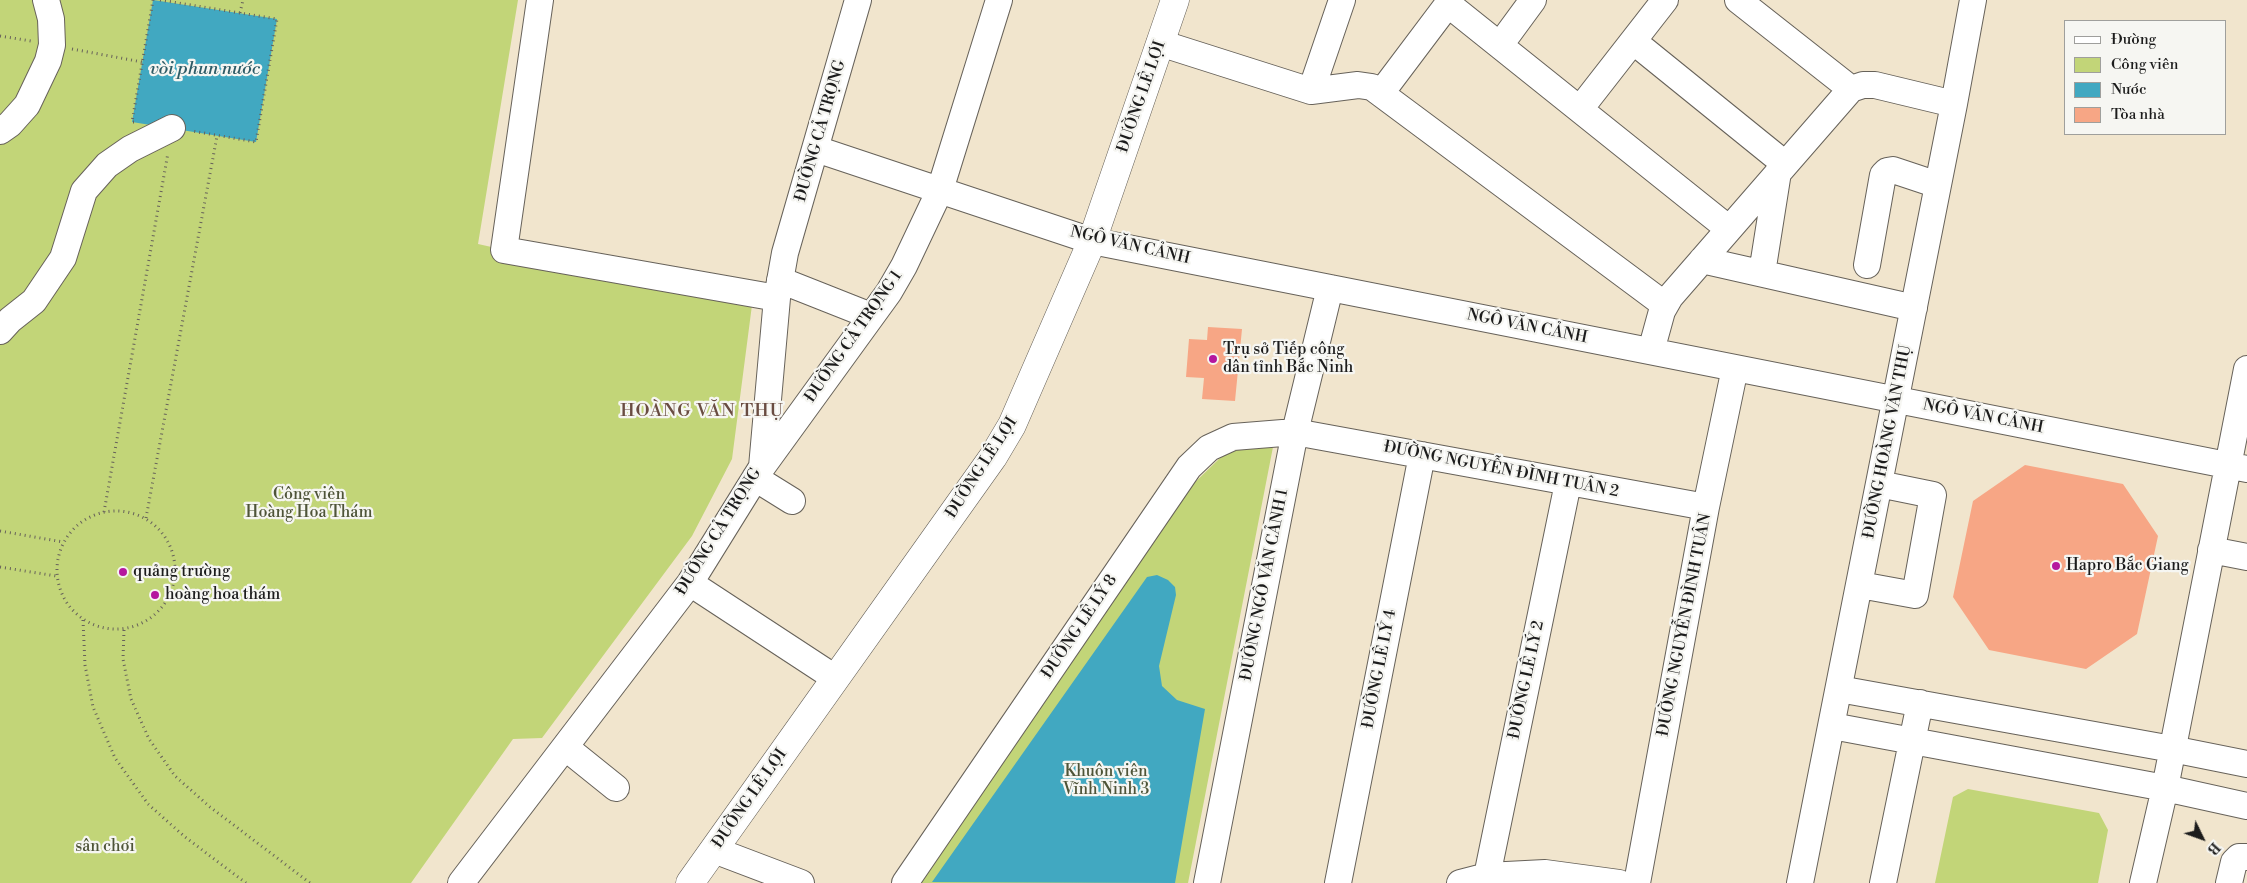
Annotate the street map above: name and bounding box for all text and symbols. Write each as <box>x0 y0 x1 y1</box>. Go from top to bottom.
legend <box>2064 20 2227 135</box>
text: Đường <box>2111 30 2156 49</box>
street label: ĐƯỜNG LÊ LỢI <box>1114 39 1170 155</box>
text: Công viên <box>2111 55 2178 74</box>
street label: ĐƯỜNG CẢ TRỌNG <box>792 58 850 204</box>
water label: vòi phun nước <box>150 59 260 81</box>
text: Nước <box>2111 80 2147 99</box>
text: Tòa nhà <box>2111 105 2165 124</box>
street label: NGÔ VĂN CẢNH <box>1068 223 1192 269</box>
street label: ĐƯỜNG CẢ TRỌNG 1 <box>801 267 907 407</box>
street label: NGÔ VĂN CẢNH <box>1465 306 1589 348</box>
place label: Trụ sở Tiếp công dân tỉnh Bắc Ninh <box>1223 340 1353 378</box>
street label: ĐƯỜNG HOÀNG VĂN THỤ <box>1860 344 1916 540</box>
marker: Trụ sở Tiếp công dân tỉnh Bắc Ninh <box>1207 353 1219 365</box>
street label: NGÔ VĂN CẢNH <box>1921 396 2045 438</box>
district label: HOÀNG VĂN THỤ <box>619 401 785 423</box>
street label: ĐƯỜNG LÊ LỢI <box>942 414 1022 522</box>
street label: ĐƯỜNG NGUYỄN ĐÌNH TUÂN 2 <box>1382 438 1620 502</box>
street label: ĐƯỜNG CẢ TRỌNG <box>672 465 766 599</box>
park label: Công viên Hoàng Hoa Thám <box>246 485 372 523</box>
street label: ĐƯỜNG NGÔ VĂN CẢNH 1 <box>1237 487 1293 683</box>
street label: ĐƯỜNG NGUYỄN ĐÌNH TUÂN <box>1654 512 1716 738</box>
place label: Hapro Bắc Giang <box>2066 556 2189 576</box>
marker: Hapro Bắc Giang <box>2050 560 2062 572</box>
place label: quảng trường <box>133 562 230 582</box>
marker: quảng trường <box>117 566 129 578</box>
street label: ĐƯỜNG LÊ LÝ 8 <box>1038 571 1122 683</box>
place label: hoàng hoa thám <box>165 585 280 605</box>
marker: hoàng hoa thám <box>149 589 161 601</box>
street label: ĐƯỜNG LÊ LÝ 4 <box>1359 608 1401 730</box>
street label: ĐƯỜNG LÊ LÝ 2 <box>1505 619 1549 741</box>
street label: ĐƯỜNG LÊ LỢI <box>709 746 791 852</box>
park label: Khuôn viên Vĩnh Ninh 3 <box>1063 762 1149 800</box>
north arrow <box>2177 813 2227 863</box>
park label: sân chơi <box>75 837 135 857</box>
text: B <box>2203 838 2223 858</box>

